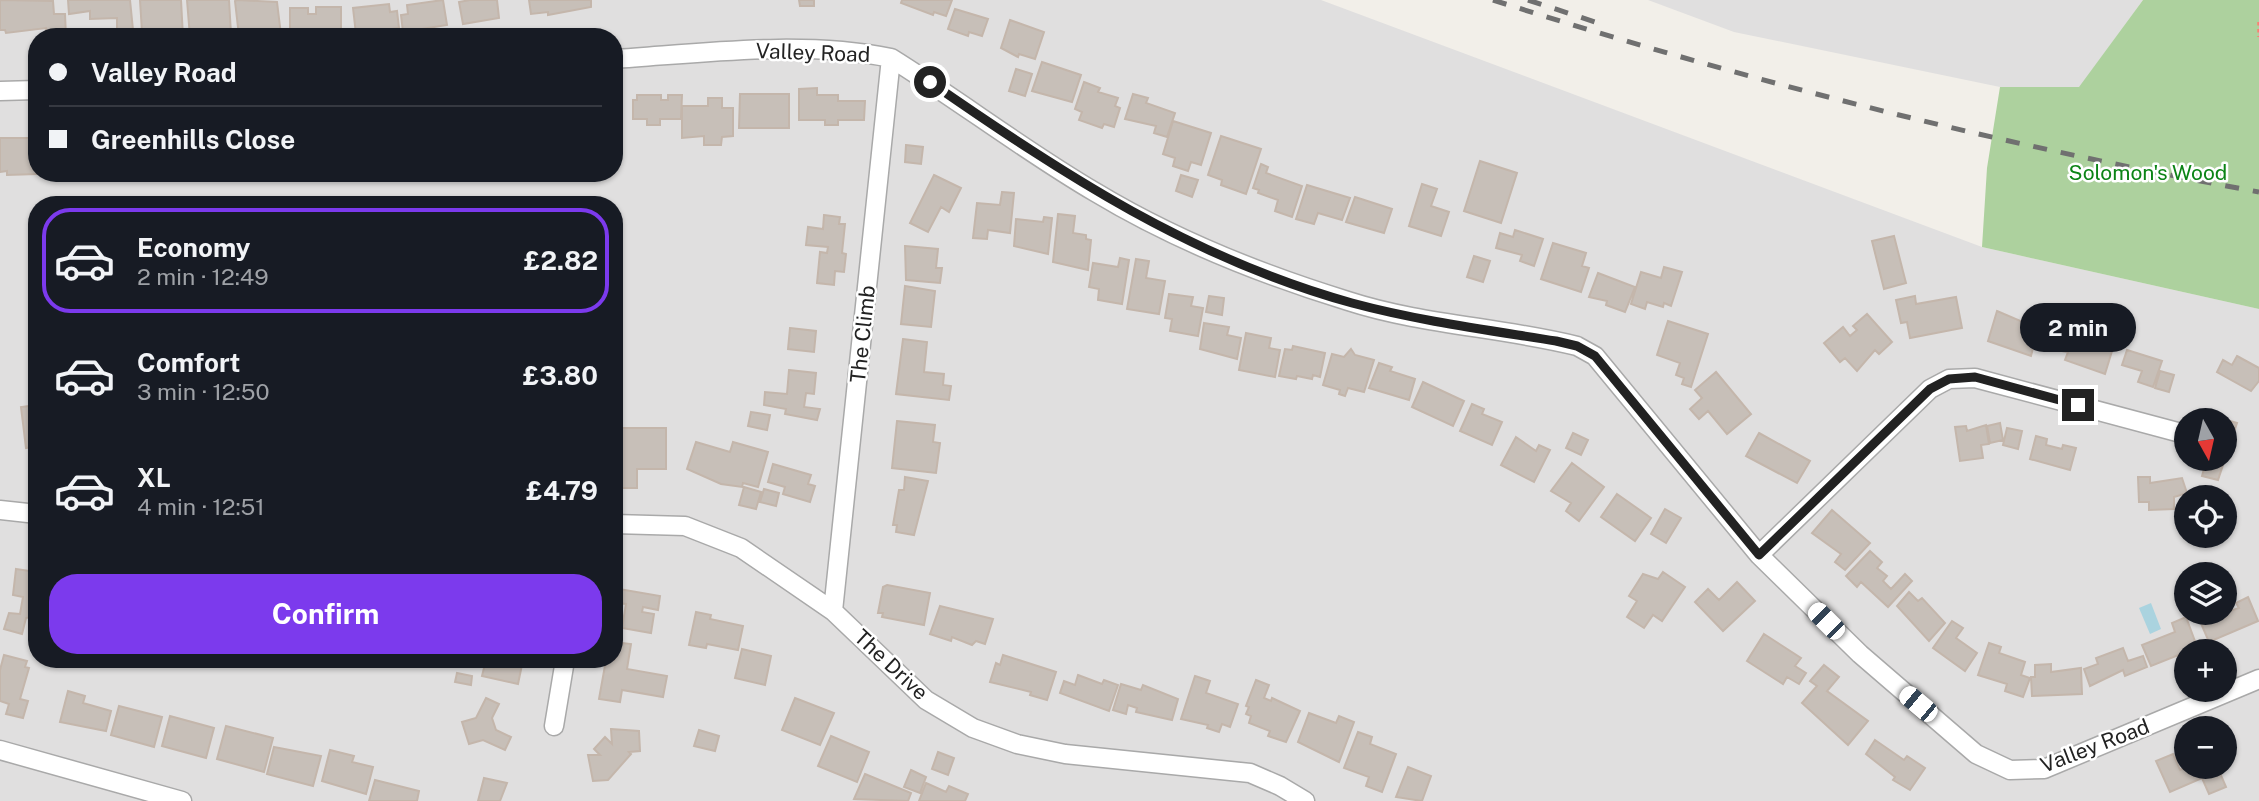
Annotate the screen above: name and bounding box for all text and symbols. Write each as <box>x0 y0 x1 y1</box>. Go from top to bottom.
street label: Valley Road <box>755 38 871 67</box>
text: Valley Road <box>91 57 237 88</box>
route start <box>914 66 946 98</box>
text: Greenhills Close <box>91 124 295 155</box>
park label: Solomon's Wood <box>2069 160 2227 185</box>
icon: car <box>53 229 116 292</box>
text: Economy <box>137 232 250 263</box>
text: £2.82 <box>524 245 598 276</box>
text: 2 min · 12:49 <box>137 263 269 290</box>
street label: The Climb <box>845 284 880 384</box>
callout: 2 min <box>2020 304 2136 352</box>
text: 2 min <box>2048 314 2108 341</box>
icon: car <box>53 344 116 407</box>
text: Comfort <box>137 347 240 378</box>
text: £3.80 <box>523 360 598 391</box>
text: 3 min · 12:50 <box>137 378 269 405</box>
route end <box>2062 389 2094 421</box>
north arrow <box>2174 408 2236 471</box>
map controls <box>2174 408 2237 779</box>
icon: car <box>53 459 116 522</box>
text: XL <box>137 462 171 493</box>
text: £4.79 <box>526 475 598 506</box>
button: locate <box>2174 485 2237 548</box>
text: 4 min · 12:51 <box>137 493 265 520</box>
button: layers <box>2174 562 2237 625</box>
button: Confirm <box>49 574 602 654</box>
car <box>1804 599 1849 643</box>
street label: The Drive <box>849 624 933 705</box>
button: + <box>2174 639 2237 702</box>
car <box>1896 682 1941 726</box>
street label: Valley Road <box>2037 713 2153 778</box>
button: − <box>2174 716 2237 779</box>

